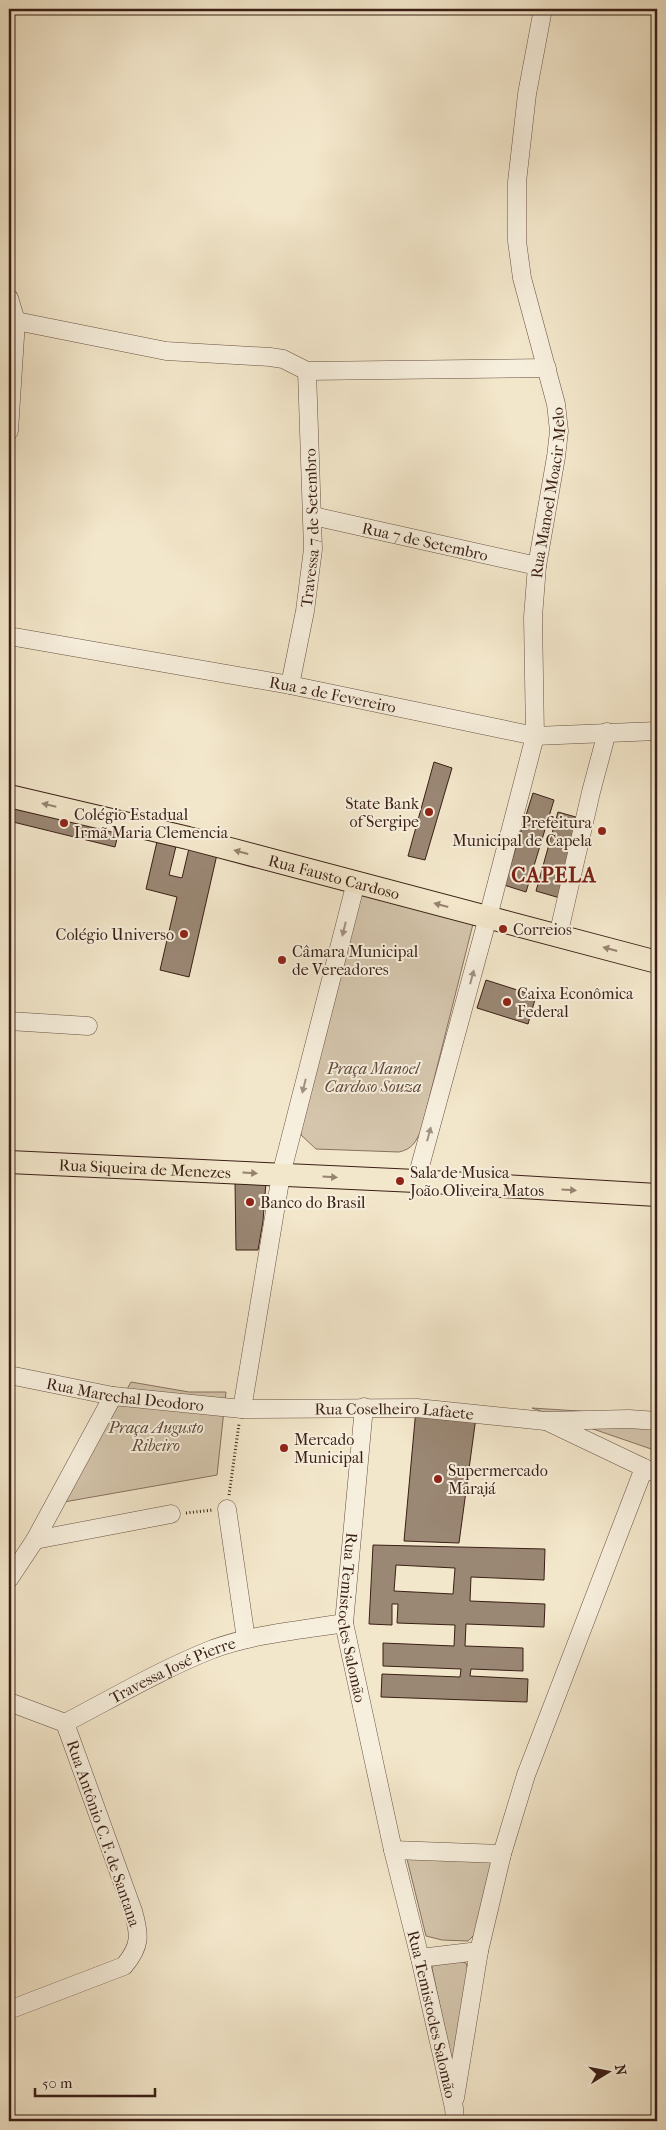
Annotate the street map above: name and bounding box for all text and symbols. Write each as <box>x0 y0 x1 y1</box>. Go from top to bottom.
street label: Rua Manoel Moacir Melo <box>527 406 569 579</box>
street label: Travessa 7 de Setembro <box>297 448 323 608</box>
street label: Rua 7 de Setembro <box>360 518 490 565</box>
street label: Rua 2 de Fevereiro <box>268 673 398 717</box>
place label: State Bank of Sergipe <box>345 794 420 831</box>
one-way arrow <box>42 801 57 809</box>
place label: Colégio Estadual Irmã Maria Clemencia <box>74 805 229 842</box>
marker: State Bank of Sergipe <box>423 806 435 818</box>
place label: Prefeitura Municipal de Capela <box>452 813 593 850</box>
marker: Colégio Estadual Irmã Maria Clemencia <box>58 817 70 829</box>
marker: Prefeitura Municipal de Capela <box>596 825 608 837</box>
one-way arrow <box>233 848 249 856</box>
street label: Rua Fausto Cardoso <box>266 851 402 904</box>
district label: CAPELA <box>511 863 597 887</box>
one-way arrow <box>433 900 448 908</box>
place label: Correios <box>513 920 572 939</box>
one-way arrow <box>340 921 348 936</box>
marker: Correios <box>497 923 509 935</box>
place label: Colégio Universo <box>56 925 174 944</box>
marker: Colégio Universo <box>178 928 190 940</box>
place label: Câmara Municipal de Vereadores <box>292 942 419 979</box>
one-way arrow <box>603 945 618 953</box>
marker: Câmara Municipal de Vereadores <box>276 954 288 966</box>
one-way arrow <box>468 969 476 984</box>
place label: Caixa Econômica Federal <box>517 984 634 1021</box>
marker: Caixa Econômica Federal <box>501 996 513 1008</box>
park label: Praça Manoel Cardoso Souza <box>325 1059 421 1096</box>
one-way arrow <box>299 1079 307 1094</box>
one-way arrow <box>425 1126 433 1141</box>
street label: Rua Siqueira de Menezes <box>58 1155 231 1182</box>
place label: Sala de Musica João Oliveira Matos <box>408 1163 544 1200</box>
one-way arrow <box>242 1170 258 1178</box>
one-way arrow <box>322 1173 338 1181</box>
marker: Sala de Musica João Oliveira Matos <box>394 1175 406 1187</box>
one-way arrow <box>562 1186 578 1194</box>
place label: Banco do Brasil <box>260 1193 366 1212</box>
marker: Banco do Brasil <box>244 1196 256 1208</box>
street label: Rua Marechal Deodoro <box>45 1374 205 1415</box>
street label: Rua Coselheiro Lafaete <box>314 1399 475 1424</box>
park label: Praça Augusto Ribeiro <box>108 1418 204 1455</box>
place label: Mercado Municipal <box>294 1430 364 1467</box>
marker: Mercado Municipal <box>278 1442 290 1454</box>
place label: Supermercado Marajá <box>448 1461 548 1498</box>
marker: Supermercado Marajá <box>432 1473 444 1485</box>
street label: Rua Temistocles Salomão <box>334 1532 370 1704</box>
street label: Travessa José Pierre <box>106 1633 238 1707</box>
street label: Rua Antônio C. F. de Santana <box>63 1737 145 1930</box>
street label: Rua Temistocles Salomão <box>403 1928 460 2100</box>
north arrow <box>584 2048 634 2098</box>
text: N <box>611 2063 630 2077</box>
scale bar <box>35 2065 155 2097</box>
text: 50 m <box>42 2074 73 2092</box>

